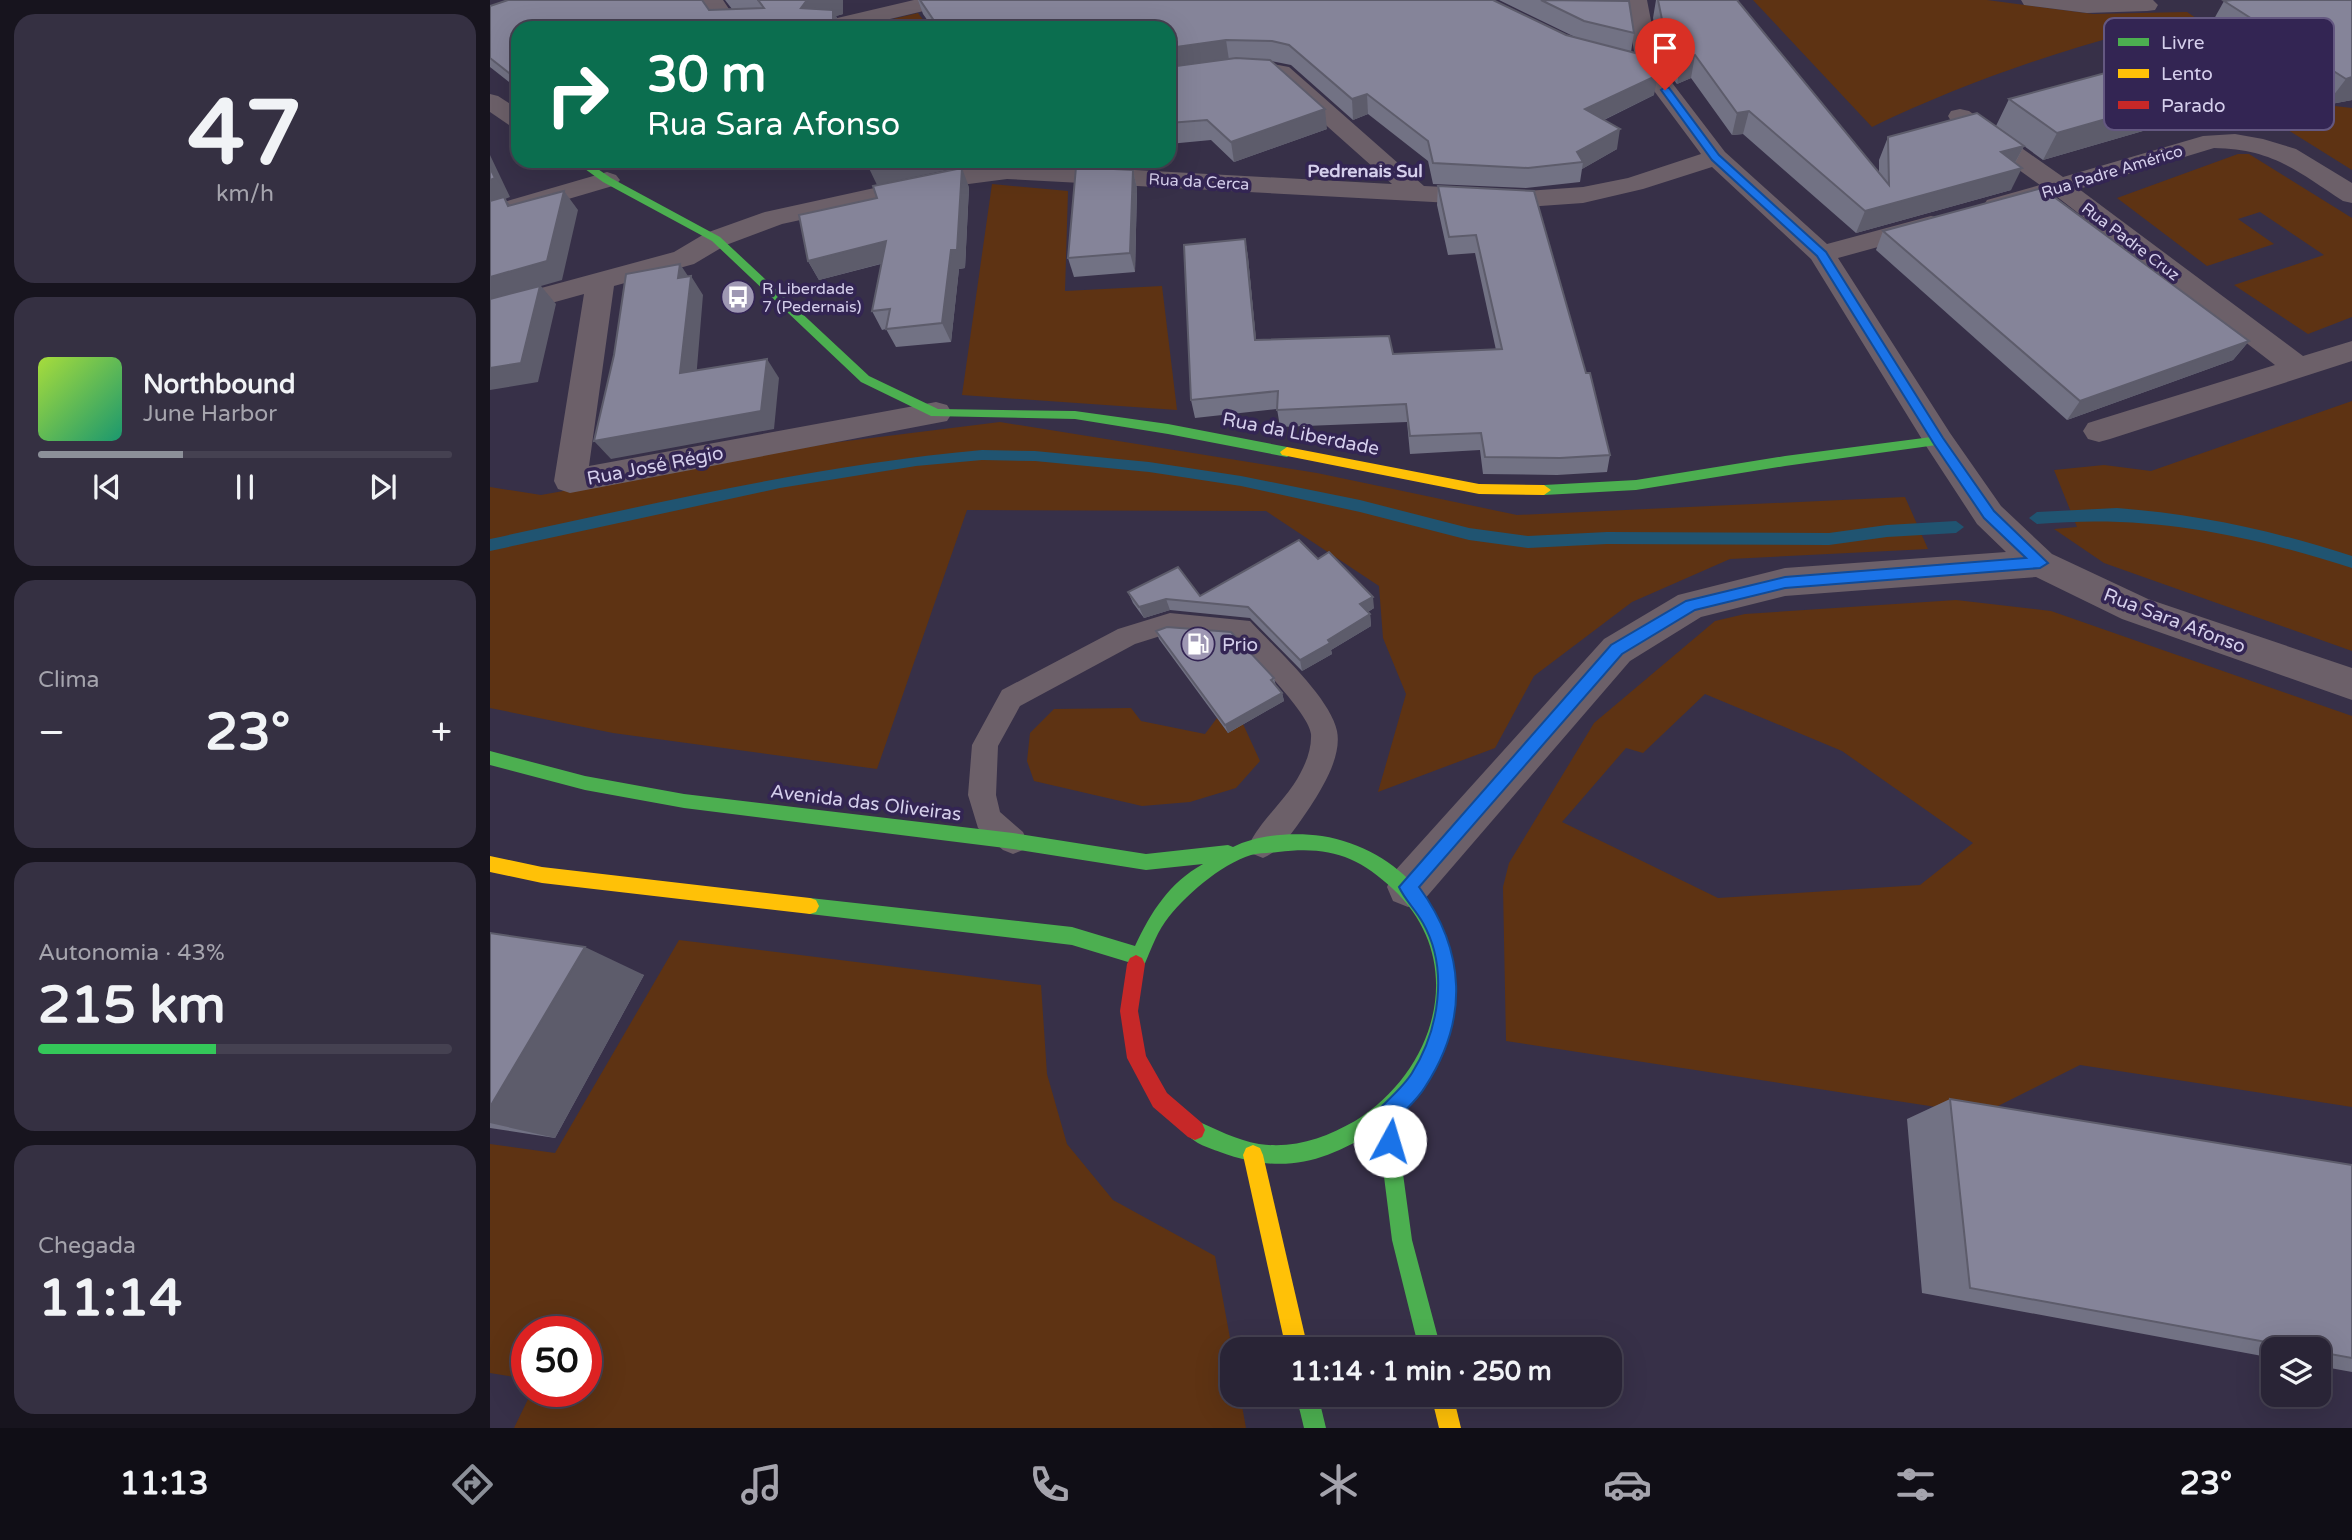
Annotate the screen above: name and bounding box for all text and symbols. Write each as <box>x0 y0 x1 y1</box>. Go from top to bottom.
pin <box>1635 18 1695 90</box>
legend <box>2104 18 2334 130</box>
icon: arrive <box>1646 29 1684 67</box>
text: Livre <box>2161 32 2205 54</box>
text: 30 m <box>647 46 766 105</box>
icon: right <box>532 49 623 140</box>
text: Lento <box>2161 63 2213 85</box>
text: 47 <box>188 79 302 189</box>
text: Parado <box>2161 95 2225 117</box>
text: Rua Sara Afonso <box>647 106 900 144</box>
street label: Rua Padre Américo <box>2039 141 2185 203</box>
district label: Pedrenais Sul <box>1307 160 1423 182</box>
street label: Rua da Cerca <box>1148 169 1250 195</box>
text: km/h <box>216 180 274 208</box>
street label: Rua Padre Cruz <box>2077 198 2183 285</box>
bus stop icon: R Liberdade 7 (Pedernais) <box>719 278 757 316</box>
place label: R Liberdade 7 (Pedernais) <box>762 279 861 317</box>
text: Northbound <box>143 369 295 400</box>
text: June Harbor <box>143 400 277 428</box>
street label: Rua da Liberdade <box>1221 408 1381 460</box>
street label: Rua José Régio <box>585 442 725 490</box>
icon: previous <box>88 468 126 506</box>
icon: pause <box>226 468 264 506</box>
icon: next <box>364 468 402 506</box>
street label: Rua Sara Afonso <box>2101 584 2249 658</box>
fuel station icon: Prio <box>1179 625 1217 663</box>
place label: Prio <box>1222 634 1258 656</box>
text: Clima <box>38 666 99 694</box>
text: 23° <box>205 701 290 764</box>
text: − <box>38 710 65 756</box>
text: + <box>431 710 452 756</box>
street label: Avenida das Oliveiras <box>769 780 963 826</box>
text: Autonomia · 43% <box>38 939 225 967</box>
text: 215 km <box>38 974 226 1037</box>
position arrow <box>1353 1104 1427 1178</box>
text: Chegada <box>38 1232 136 1260</box>
text: 11:14 <box>38 1267 182 1330</box>
speed limit sign: 50 <box>511 1316 602 1407</box>
map controls <box>2261 1337 2331 1407</box>
button: layers <box>2261 1337 2331 1407</box>
text: 11:14 · 1 min · 250 m <box>1290 1356 1552 1387</box>
icon: directions <box>448 1460 497 1509</box>
icon: music <box>737 1460 786 1509</box>
icon: phone <box>1025 1460 1074 1509</box>
icon: climate <box>1314 1460 1363 1509</box>
icon: car <box>1603 1460 1652 1509</box>
icon: filters <box>1891 1460 1940 1509</box>
text: 11:13 <box>120 1465 209 1503</box>
text: 23° <box>2180 1465 2232 1503</box>

